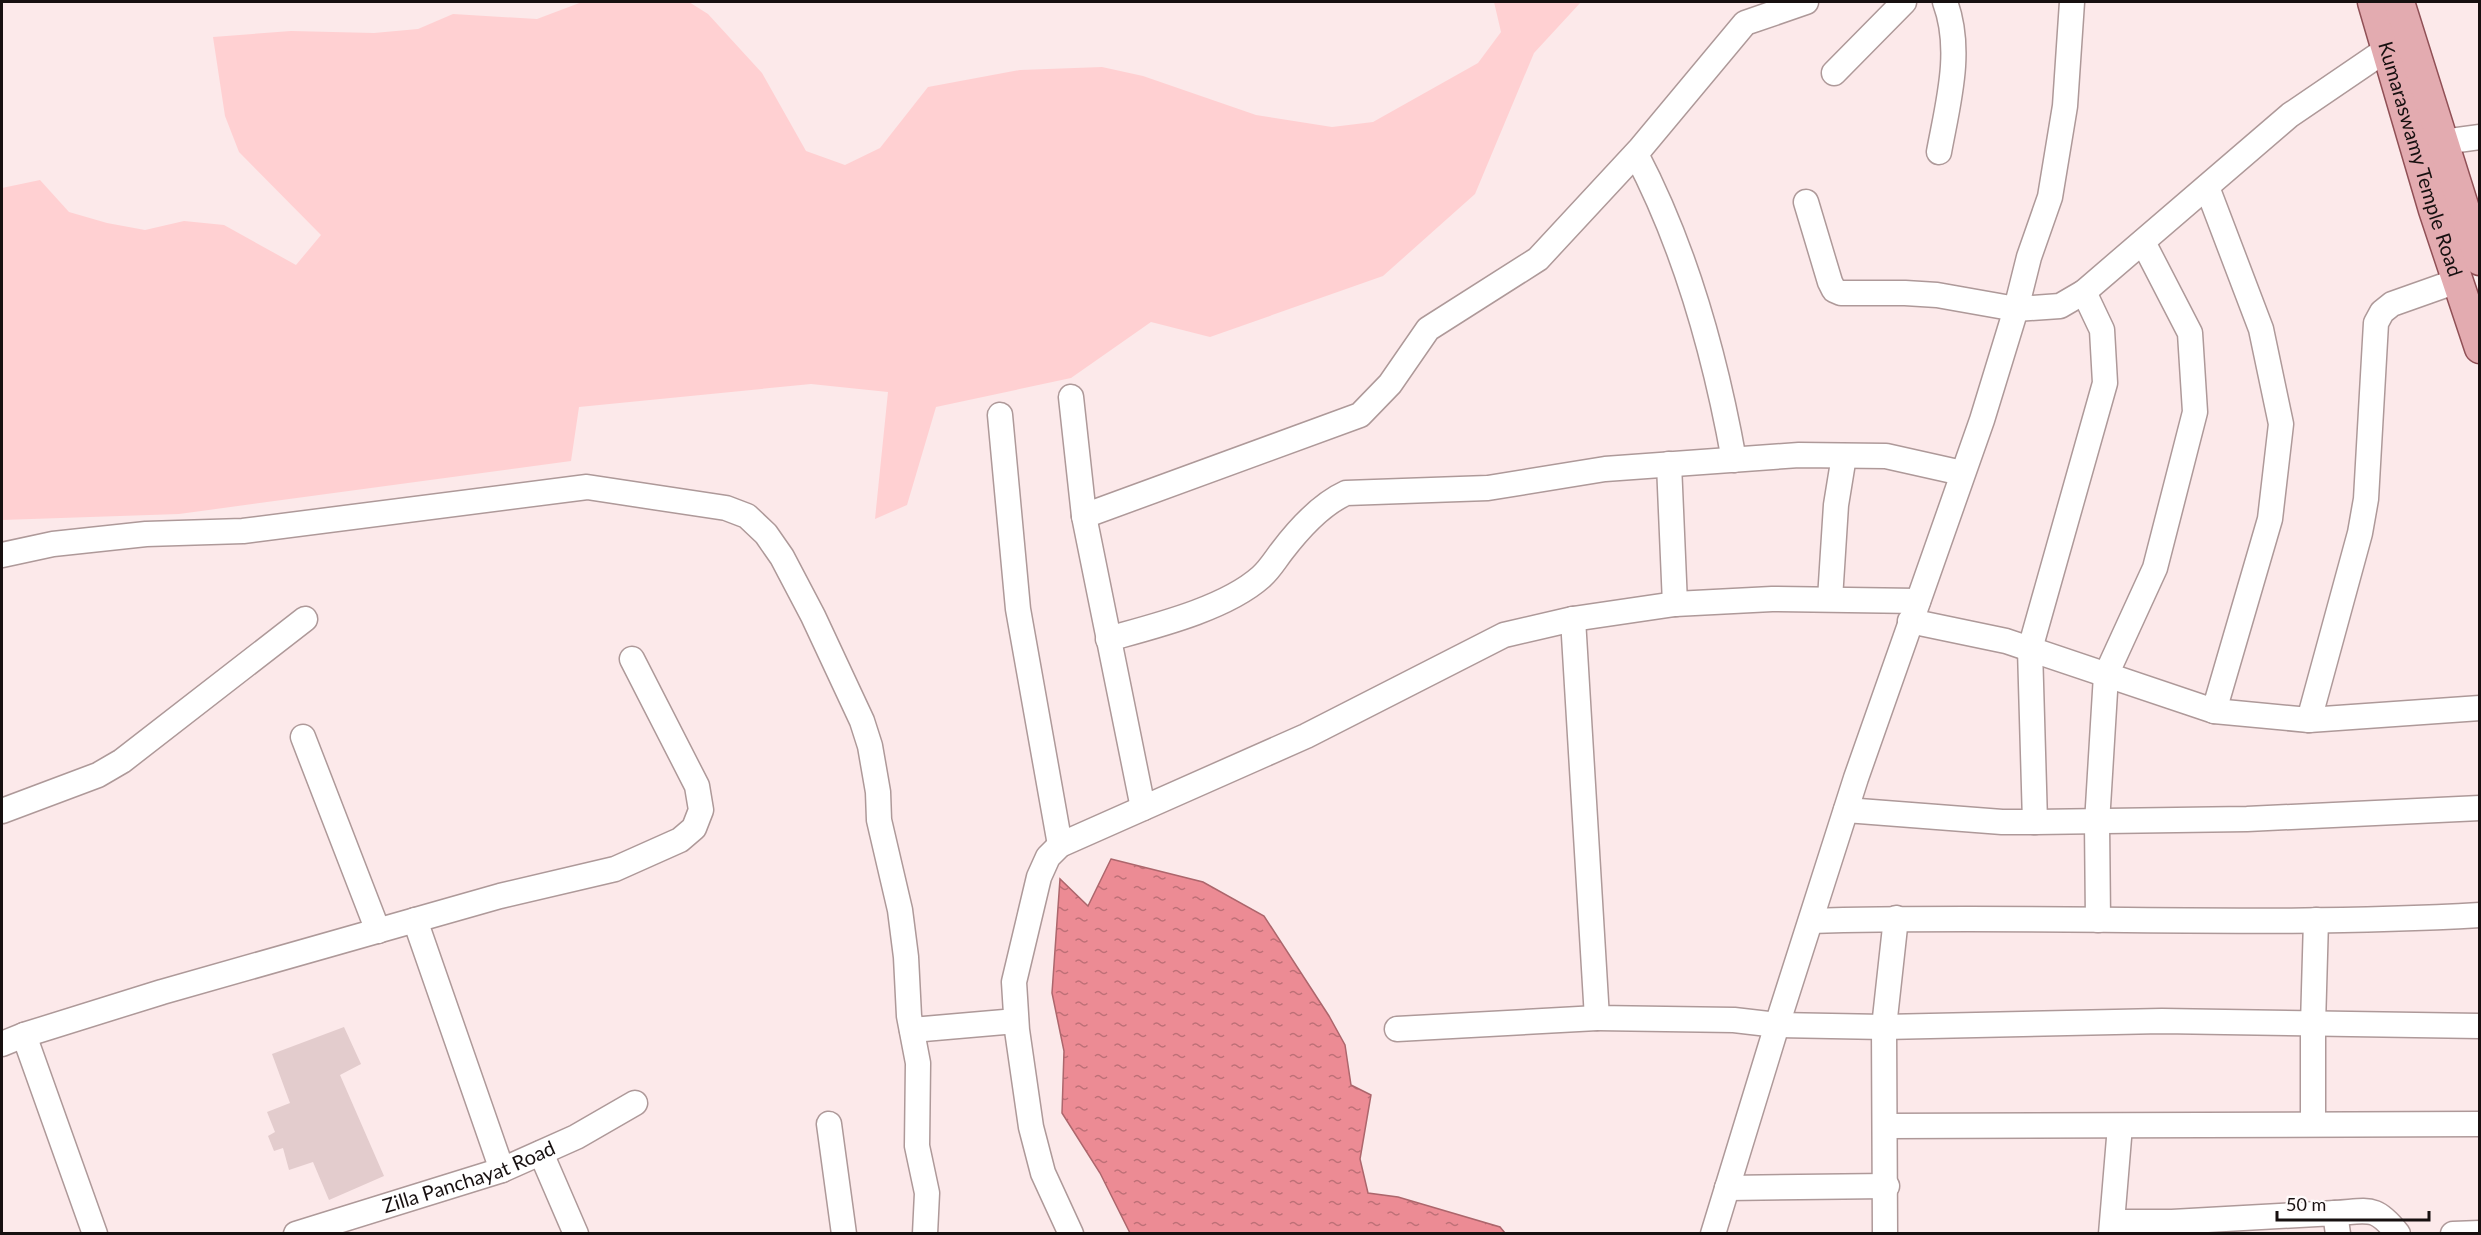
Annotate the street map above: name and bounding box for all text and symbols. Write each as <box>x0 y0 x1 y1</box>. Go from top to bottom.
street label: Kumaraswamy Temple Road <box>2374 38 2468 279</box>
street label: Zilla Panchayat Road <box>379 1135 558 1217</box>
scale bar <box>2277 1184 2428 1222</box>
text: 50 m <box>2286 1193 2326 1215</box>

